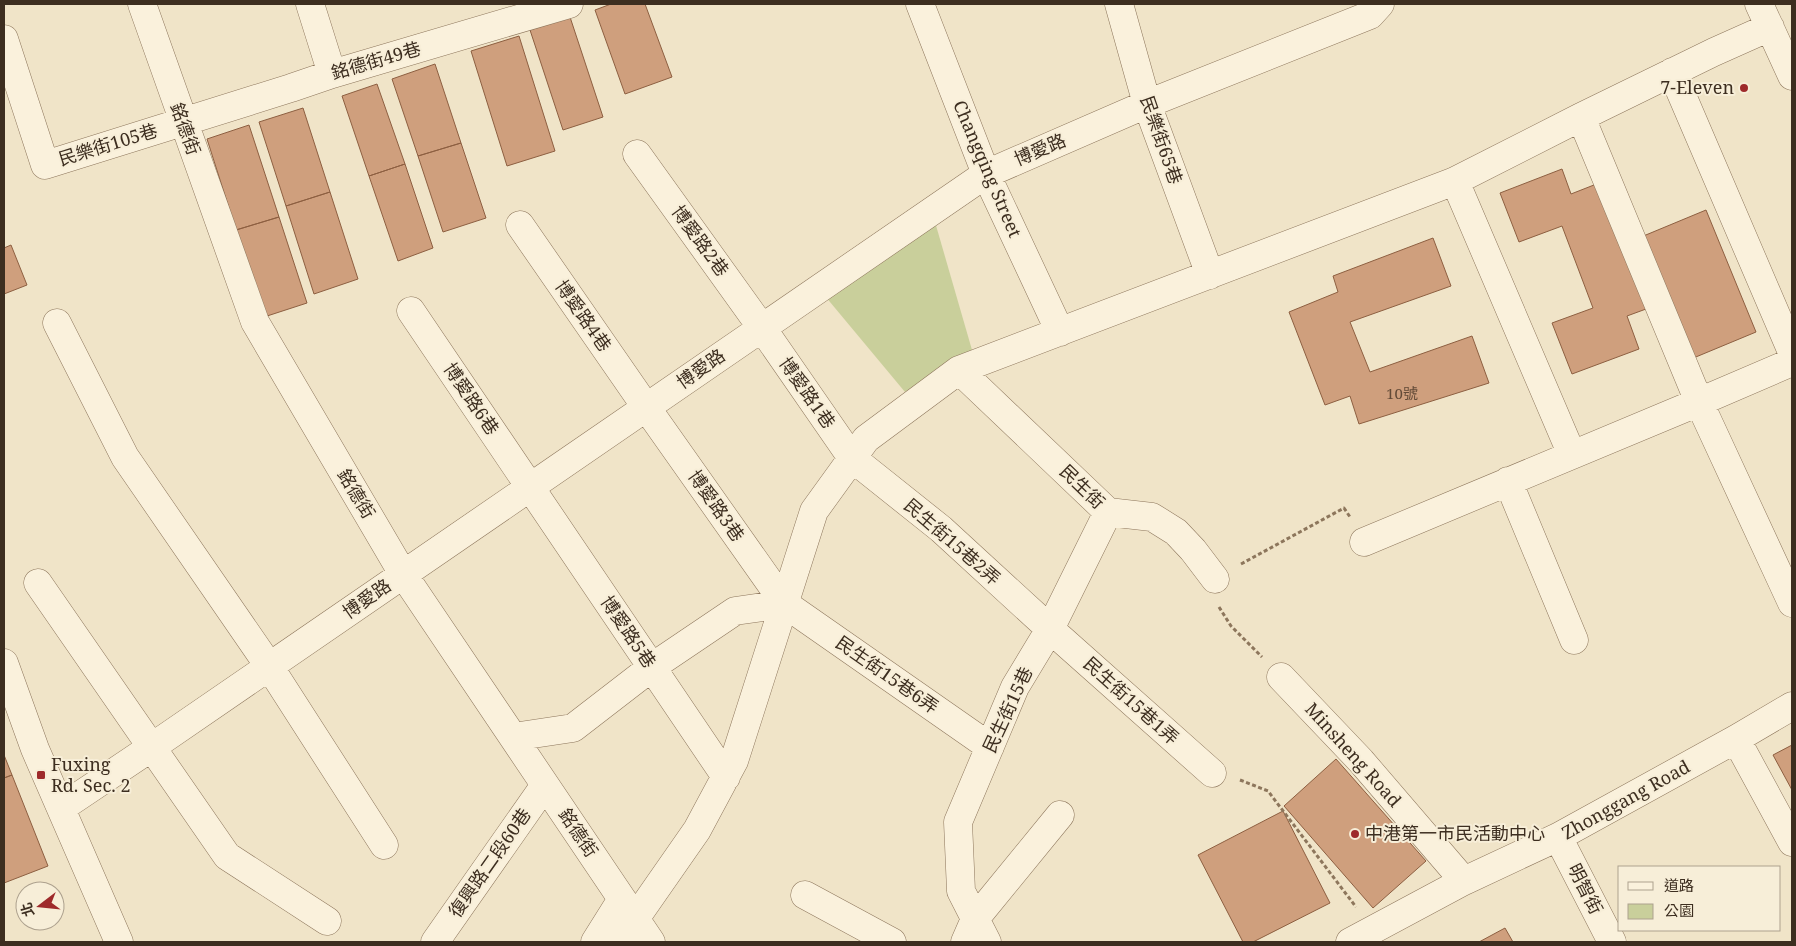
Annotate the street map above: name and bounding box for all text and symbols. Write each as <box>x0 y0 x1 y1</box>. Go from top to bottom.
street label: 銘德街49巷 <box>328 36 423 84</box>
place label: 7-Eleven <box>1660 75 1734 99</box>
marker: 7-Eleven <box>1738 82 1750 94</box>
street label: 民樂街65巷 <box>1136 92 1188 187</box>
street label: Changqing Street <box>948 96 1028 241</box>
street label: 銘德街 <box>165 99 206 158</box>
street label: 民樂街105巷 <box>55 118 160 170</box>
street label: 博愛路 <box>1010 127 1069 171</box>
street label: 博愛路2巷 <box>667 200 735 281</box>
street label: 博愛路4巷 <box>550 275 617 356</box>
street label: 博愛路 <box>671 343 729 393</box>
street label: 博愛路1巷 <box>774 352 841 433</box>
street label: 博愛路6巷 <box>439 358 505 439</box>
house number: 10號 <box>1386 383 1418 403</box>
street label: 民生街 <box>1055 459 1110 514</box>
street label: 銘德街 <box>333 464 381 523</box>
street label: 博愛路3巷 <box>683 465 750 546</box>
street label: 民生街15巷2弄 <box>899 493 1006 590</box>
street label: 博愛路 <box>337 573 395 623</box>
street label: 博愛路5巷 <box>596 591 662 672</box>
street label: 民生街15巷6弄 <box>831 630 944 718</box>
street label: 民生街15巷1弄 <box>1079 651 1184 749</box>
street label: 民生街15巷 <box>977 663 1037 756</box>
street label: Minsheng Road <box>1300 697 1407 812</box>
place label: Fuxing Rd. Sec. 2 <box>51 752 131 797</box>
street label: Zhonggang Road <box>1557 754 1694 844</box>
marker: Fuxing Rd. Sec. 2 <box>35 769 47 781</box>
street label: 復興路二段60巷 <box>443 803 536 922</box>
street label: 銘德街 <box>554 803 604 862</box>
place label: 中港第一市民活動中心 <box>1365 821 1545 845</box>
marker: 中港第一市民活動中心 <box>1349 828 1361 840</box>
street label: 明智街 <box>1563 859 1609 918</box>
legend <box>1618 866 1781 931</box>
text: 道路 <box>1664 875 1694 895</box>
north arrow <box>15 881 65 931</box>
text: 北 <box>16 900 38 919</box>
text: 公園 <box>1664 900 1694 920</box>

